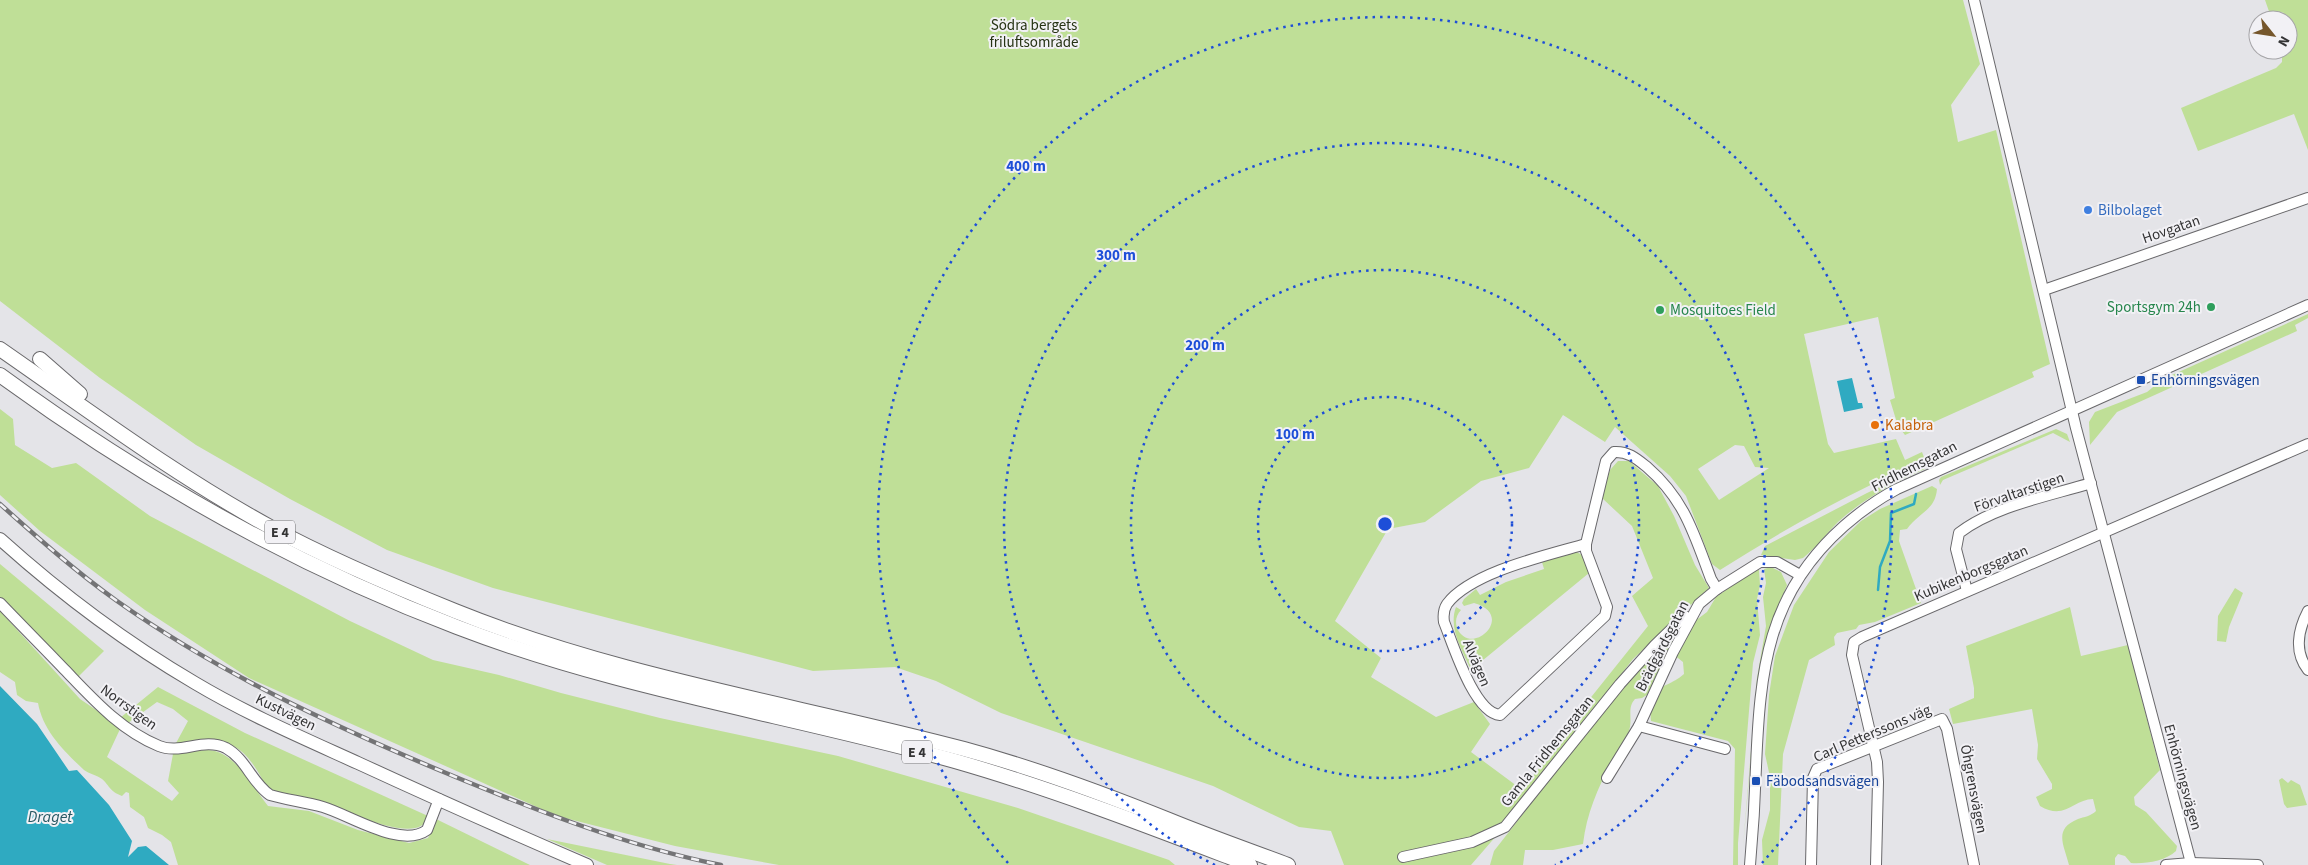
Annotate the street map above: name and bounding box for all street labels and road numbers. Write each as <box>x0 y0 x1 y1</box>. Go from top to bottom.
street label: Hovgatan <box>2139 210 2203 249</box>
street label: Fridhemsgatan <box>1868 436 1961 497</box>
street label: Förvaltarstigen <box>1971 467 2067 518</box>
road number: E 4 <box>265 520 295 544</box>
street label: Kubikenborgsgatan <box>1911 540 2031 607</box>
street label: Brädgårdsgatan <box>1631 597 1694 695</box>
street label: Alvägen <box>1457 636 1496 690</box>
street label: Norrstigen <box>96 680 162 735</box>
street label: Kustvägen <box>252 689 320 736</box>
street label: Gamla Fridhemsgatan <box>1496 691 1599 811</box>
street label: Carl Petterssons väg <box>1810 699 1935 768</box>
street label: Enhörningsvägen <box>2158 722 2207 832</box>
road number: E 4 <box>902 740 932 764</box>
street label: Öhgrensvägen <box>1955 743 1992 835</box>

